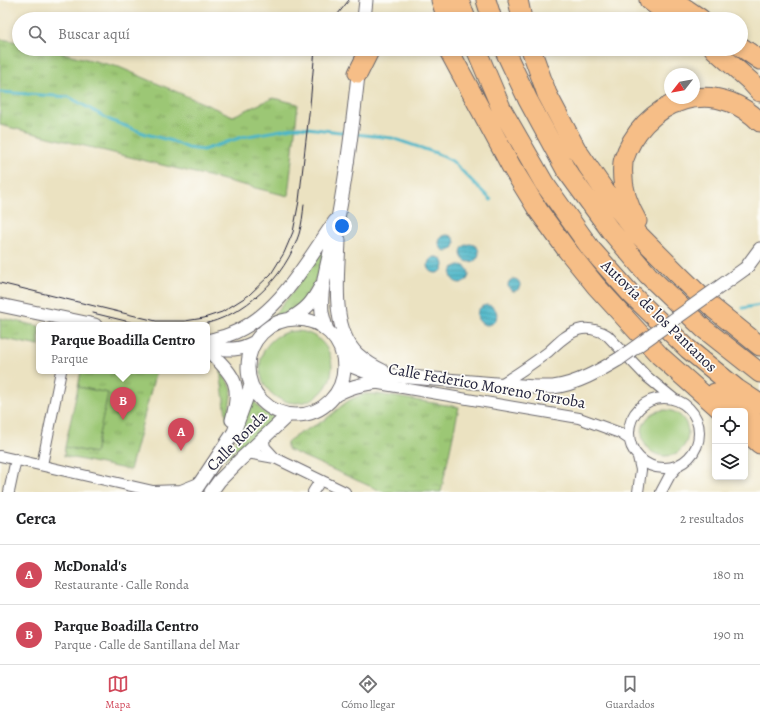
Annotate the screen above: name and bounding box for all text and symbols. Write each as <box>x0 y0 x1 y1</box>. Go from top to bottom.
search box <box>12 12 748 56</box>
icon: search <box>26 23 48 45</box>
text: Buscar aquí <box>58 24 130 44</box>
north arrow <box>664 68 700 104</box>
your location <box>332 216 352 236</box>
street label: Autovía de los Pantanos <box>595 254 722 377</box>
popup <box>36 322 210 374</box>
text: Parque Boadilla Centro <box>51 330 195 350</box>
text: Parque <box>51 350 88 367</box>
street label: Calle Federico Moreno Torroba <box>387 358 588 414</box>
pin: B <box>110 387 136 420</box>
street label: Calle Ronda <box>202 405 273 476</box>
map controls <box>712 408 748 480</box>
button: locate <box>712 408 748 444</box>
pin: A <box>168 418 194 451</box>
button: layers <box>712 444 748 480</box>
text: Cerca <box>16 507 56 530</box>
text: 2 resultados <box>680 510 744 527</box>
text: McDonald's <box>54 556 127 576</box>
text: A <box>25 566 33 583</box>
text: 180 m <box>713 566 744 583</box>
text: Restaurante · Calle Ronda <box>54 576 189 593</box>
text: Parque Boadilla Centro <box>54 616 199 636</box>
text: B <box>25 626 33 643</box>
text: 190 m <box>713 626 744 643</box>
text: Parque · Calle de Santillana del Mar <box>54 636 240 653</box>
tab: Mapa <box>105 673 131 712</box>
tab: Cómo llegar <box>341 673 395 712</box>
tab: Guardados <box>606 673 655 712</box>

